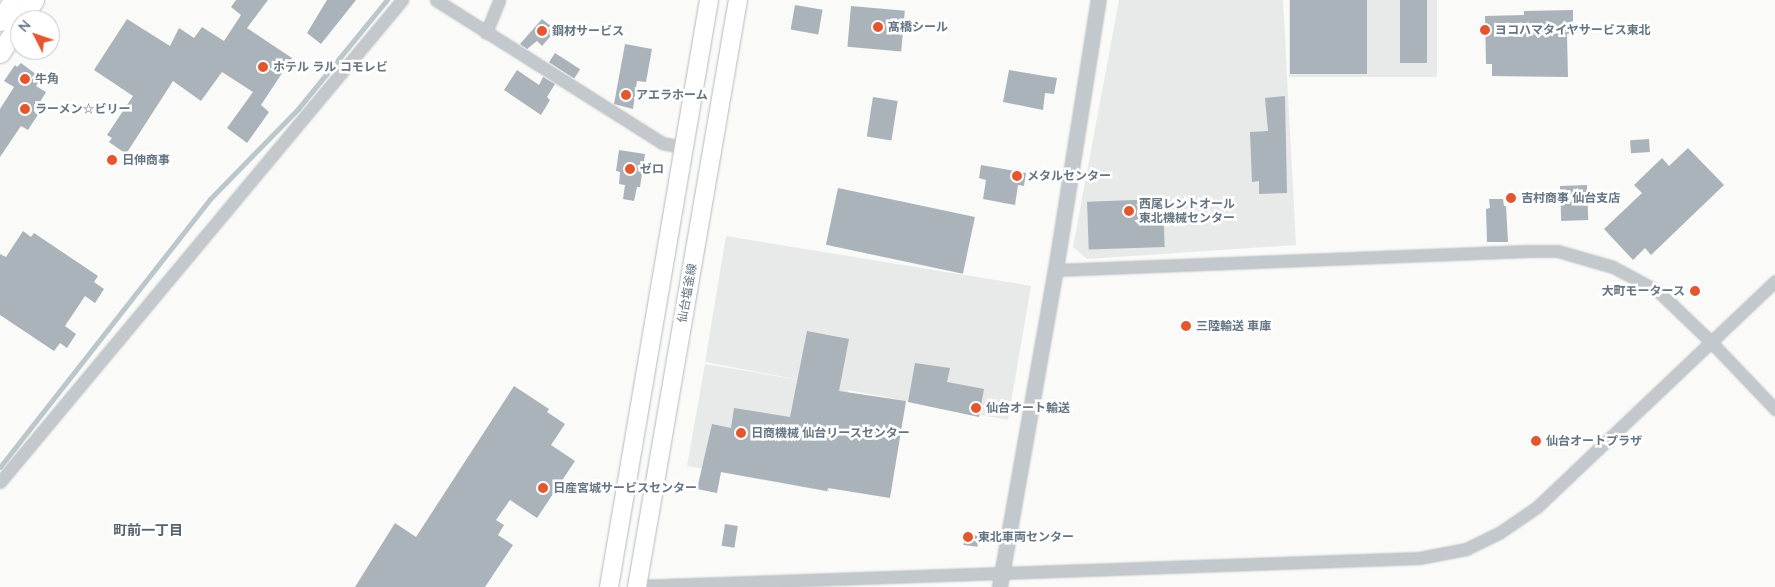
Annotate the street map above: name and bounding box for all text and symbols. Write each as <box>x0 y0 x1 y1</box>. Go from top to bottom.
north arrow <box>10 10 60 60</box>
text: N <box>14 16 35 36</box>
place label: 髙橋シール <box>888 20 948 34</box>
marker: 髙橋シール <box>872 21 884 33</box>
place label: ヨコハマタイヤサービス東北 <box>1495 23 1651 37</box>
place label: 鋼材サービス <box>552 24 624 38</box>
marker: ヨコハマタイヤサービス東北 <box>1479 24 1491 36</box>
marker: 鋼材サービス <box>536 25 548 37</box>
place label: ホテル ラル コモレビ <box>273 60 388 74</box>
marker: ホテル ラル コモレビ <box>257 61 269 73</box>
place label: 牛角 <box>35 72 59 86</box>
marker: 牛角 <box>19 73 31 85</box>
place label: アエラホーム <box>636 88 708 102</box>
marker: アエラホーム <box>620 89 632 101</box>
place label: ラーメン☆ビリー <box>35 102 131 116</box>
marker: ラーメン☆ビリー <box>19 103 31 115</box>
place label: 日伸商事 <box>122 153 170 167</box>
marker: 日伸商事 <box>106 154 118 166</box>
place label: ゼロ <box>640 162 664 176</box>
marker: ゼロ <box>624 163 636 175</box>
place label: メタルセンター <box>1027 169 1111 183</box>
marker: メタルセンター <box>1011 170 1023 182</box>
place label: 吉村商事 仙台支店 <box>1521 191 1620 205</box>
marker: 吉村商事 仙台支店 <box>1505 192 1517 204</box>
place label: 西尾レントオール 東北機械センター <box>1139 197 1235 225</box>
marker: 西尾レントオール 東北機械センター <box>1123 205 1135 217</box>
street label: 仙台塩釜線 <box>675 262 699 324</box>
place label: 大町モータース <box>1601 284 1685 298</box>
marker: 大町モータース <box>1689 285 1701 297</box>
place label: 三陸輸送 車庫 <box>1196 319 1271 333</box>
marker: 三陸輸送 車庫 <box>1180 320 1192 332</box>
place label: 仙台オート輸送 <box>986 401 1070 415</box>
marker: 仙台オート輸送 <box>970 402 982 414</box>
place label: 日商機械 仙台リースセンター <box>751 426 910 440</box>
marker: 日商機械 仙台リースセンター <box>735 427 747 439</box>
place label: 仙台オートプラザ <box>1546 434 1642 448</box>
marker: 仙台オートプラザ <box>1530 435 1542 447</box>
place label: 日産宮城サービスセンター <box>553 481 697 495</box>
marker: 日産宮城サービスセンター <box>537 482 549 494</box>
district label: 町前一丁目 <box>113 522 183 538</box>
place label: 東北車両センター <box>978 530 1074 544</box>
marker: 東北車両センター <box>962 531 974 543</box>

